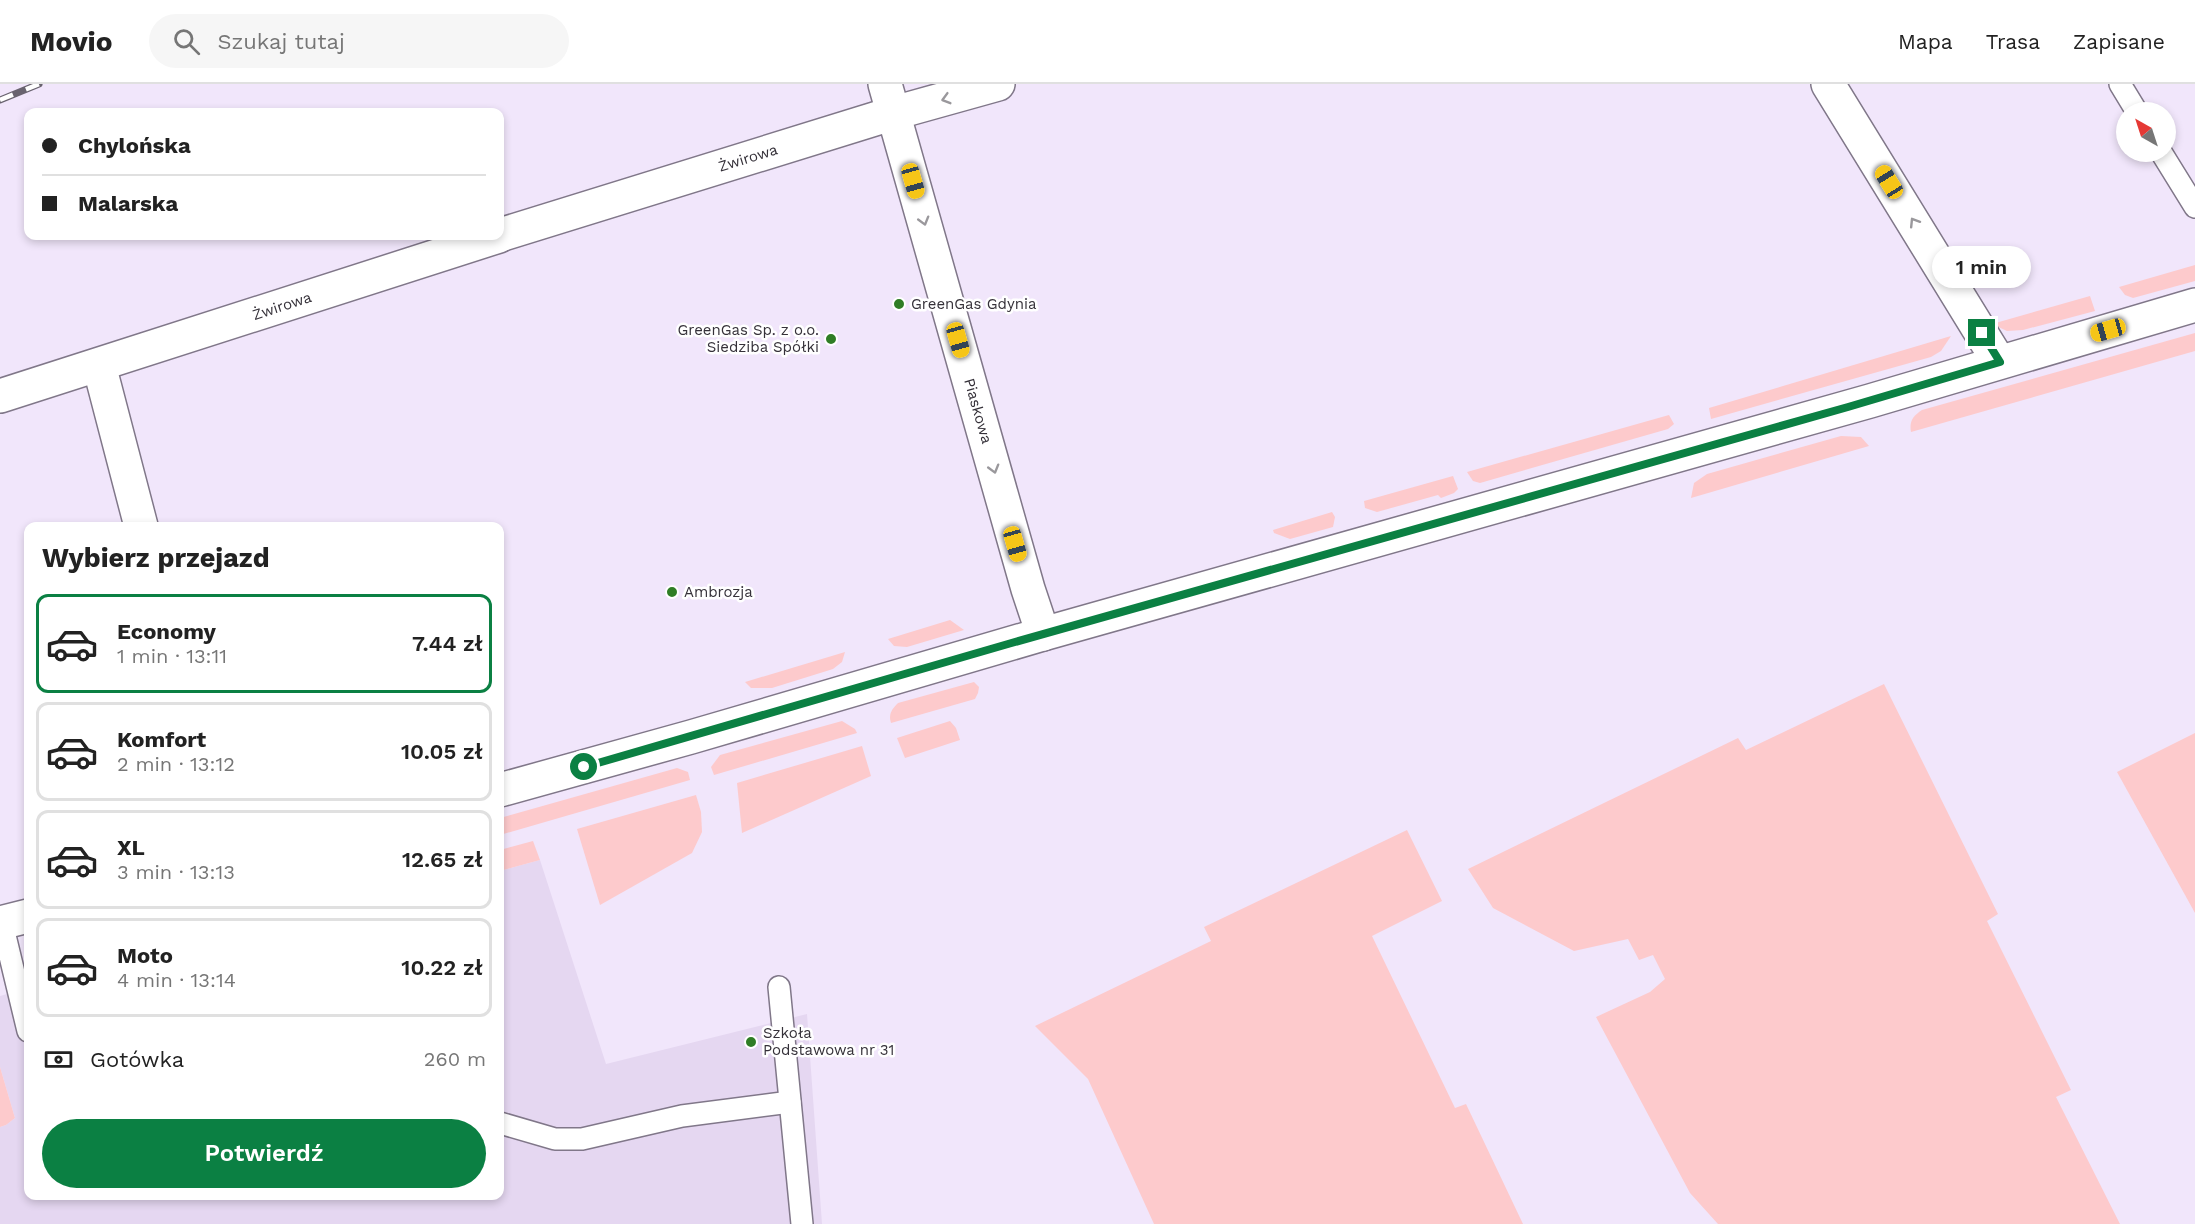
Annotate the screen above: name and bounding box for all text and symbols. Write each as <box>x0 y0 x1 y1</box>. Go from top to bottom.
search box <box>149 14 569 68</box>
text: Movio <box>30 25 113 58</box>
icon: search <box>170 25 203 58</box>
text: Szukaj tutaj <box>218 29 345 54</box>
text: Mapa <box>1898 29 1953 54</box>
text: Trasa <box>1986 29 2040 54</box>
text: Zapisane <box>2073 29 2165 54</box>
one-way arrow <box>941 91 951 104</box>
north arrow <box>2116 102 2176 162</box>
map controls <box>2116 102 2176 162</box>
text: Chylońska <box>78 133 191 158</box>
street label: Żwirowa <box>716 140 780 176</box>
car <box>899 161 927 201</box>
car <box>1872 162 1906 202</box>
text: Malarska <box>78 191 178 216</box>
one-way arrow <box>917 215 929 226</box>
one-way arrow <box>1909 218 1921 228</box>
callout: 1 min <box>1932 246 2032 288</box>
text: 1 min <box>1956 255 2007 279</box>
street label: Żwirowa <box>250 288 314 324</box>
place label: GreenGas Gdynia <box>911 295 1037 313</box>
marker: GreenGas Gdynia <box>892 297 906 311</box>
car <box>2088 316 2128 344</box>
route end <box>1968 319 1995 346</box>
car <box>944 320 972 360</box>
place label: GreenGas Sp. z o.o. Siedziba Spółki <box>677 321 819 356</box>
marker: GreenGas Sp. z o.o. Siedziba Spółki <box>824 332 838 346</box>
street label: Piaskowa <box>960 376 996 446</box>
one-way arrow <box>987 464 999 474</box>
car <box>1001 524 1029 564</box>
text: Wybierz przejazd <box>42 542 270 574</box>
place label: Ambrozja <box>684 583 753 601</box>
marker: Ambrozja <box>665 585 679 599</box>
icon: car <box>45 617 99 671</box>
text: Economy <box>117 619 216 644</box>
text: 7.44 zł <box>412 631 483 656</box>
text: 1 min · 13:11 <box>117 644 227 668</box>
icon: car <box>45 725 99 779</box>
text: Komfort <box>117 727 206 752</box>
text: 10.05 zł <box>401 739 483 764</box>
text: 2 min · 13:12 <box>117 752 235 776</box>
route start <box>570 753 597 780</box>
icon: car <box>45 833 99 887</box>
text: XL <box>117 835 145 860</box>
text: 12.65 zł <box>402 847 483 872</box>
text: 3 min · 13:13 <box>117 860 235 884</box>
icon: car <box>45 941 99 995</box>
text: Moto <box>117 943 173 968</box>
text: 10.22 zł <box>401 955 483 980</box>
text: 4 min · 13:14 <box>117 968 236 992</box>
place label: Szkoła Podstawowa nr 31 <box>763 1024 894 1059</box>
marker: Szkoła Podstawowa nr 31 <box>744 1035 758 1049</box>
icon: cash <box>42 1043 75 1076</box>
text: Gotówka <box>90 1047 184 1072</box>
text: 260 m <box>424 1047 486 1071</box>
button: Potwierdź <box>42 1119 486 1188</box>

